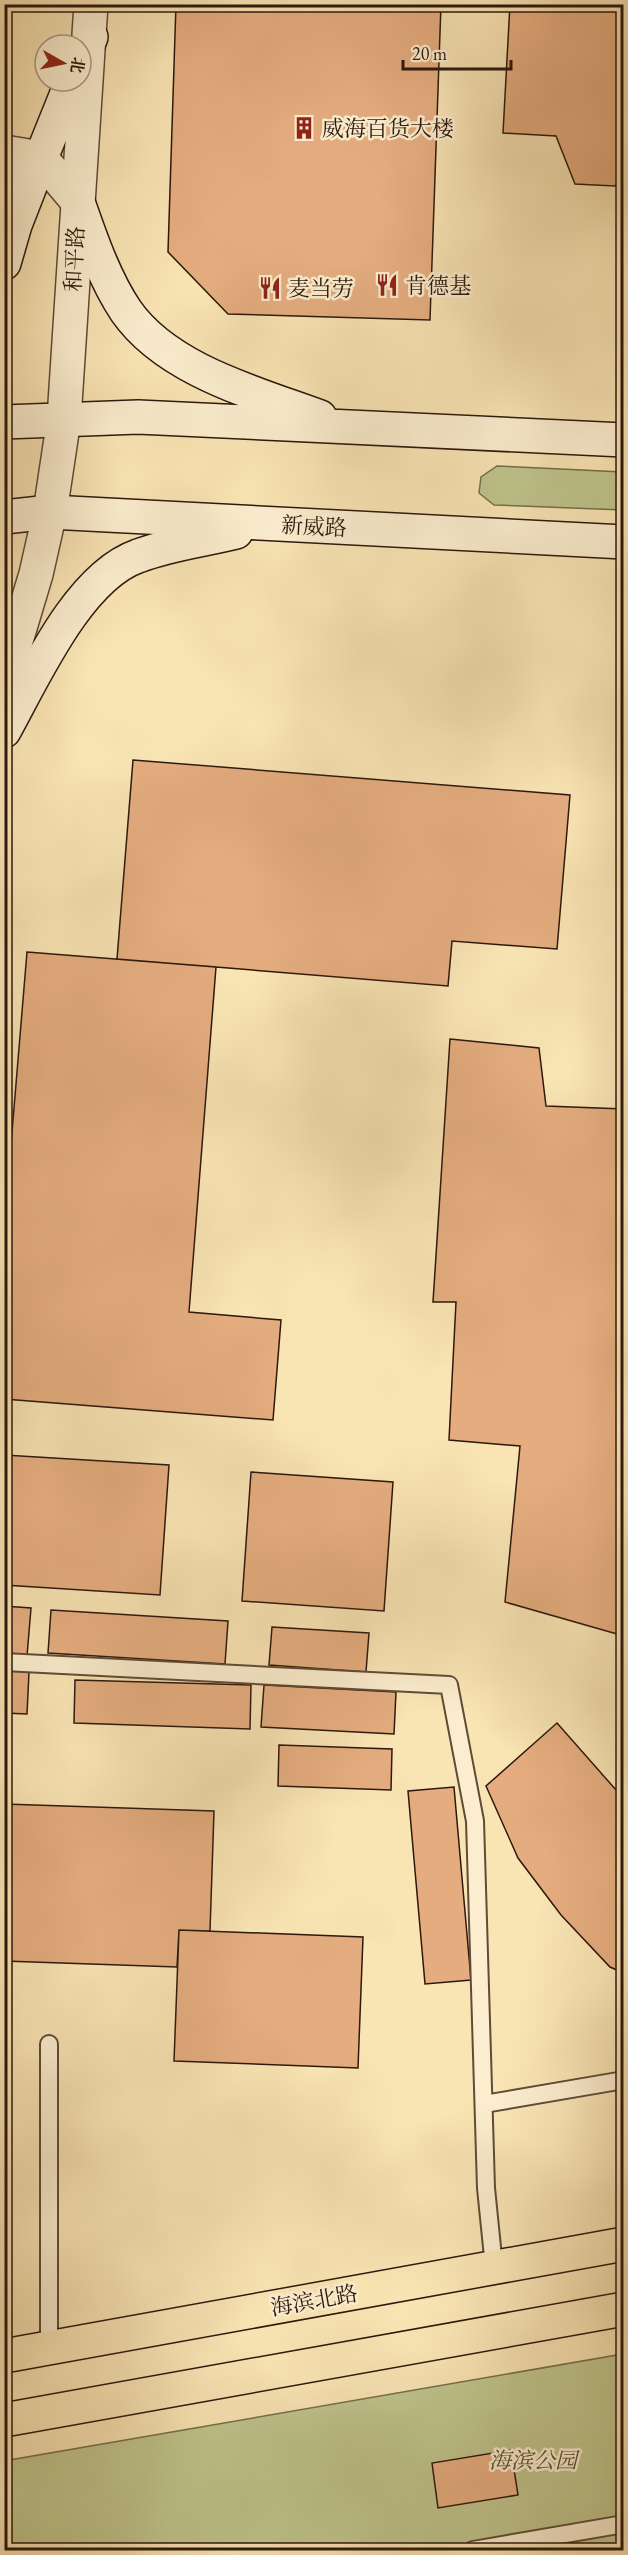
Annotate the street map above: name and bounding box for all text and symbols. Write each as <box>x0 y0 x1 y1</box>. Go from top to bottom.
north arrow <box>33 33 93 93</box>
scale bar <box>403 33 511 71</box>
text: 20 m <box>412 42 447 65</box>
text: 北 <box>66 56 89 75</box>
place label: 威海百货大楼 <box>322 114 454 143</box>
building icon: 威海百货大楼 <box>291 115 317 141</box>
street label: 和平路 <box>58 225 91 293</box>
place label: 肯德基 <box>405 271 471 300</box>
restaurant icon: 肯德基 <box>374 272 400 298</box>
place label: 麦当劳 <box>288 274 354 303</box>
restaurant icon: 麦当劳 <box>257 275 283 301</box>
street label: 新威路 <box>280 510 348 543</box>
street label: 海滨北路 <box>268 2279 360 2322</box>
park label: 海滨公园 <box>489 2446 580 2475</box>

